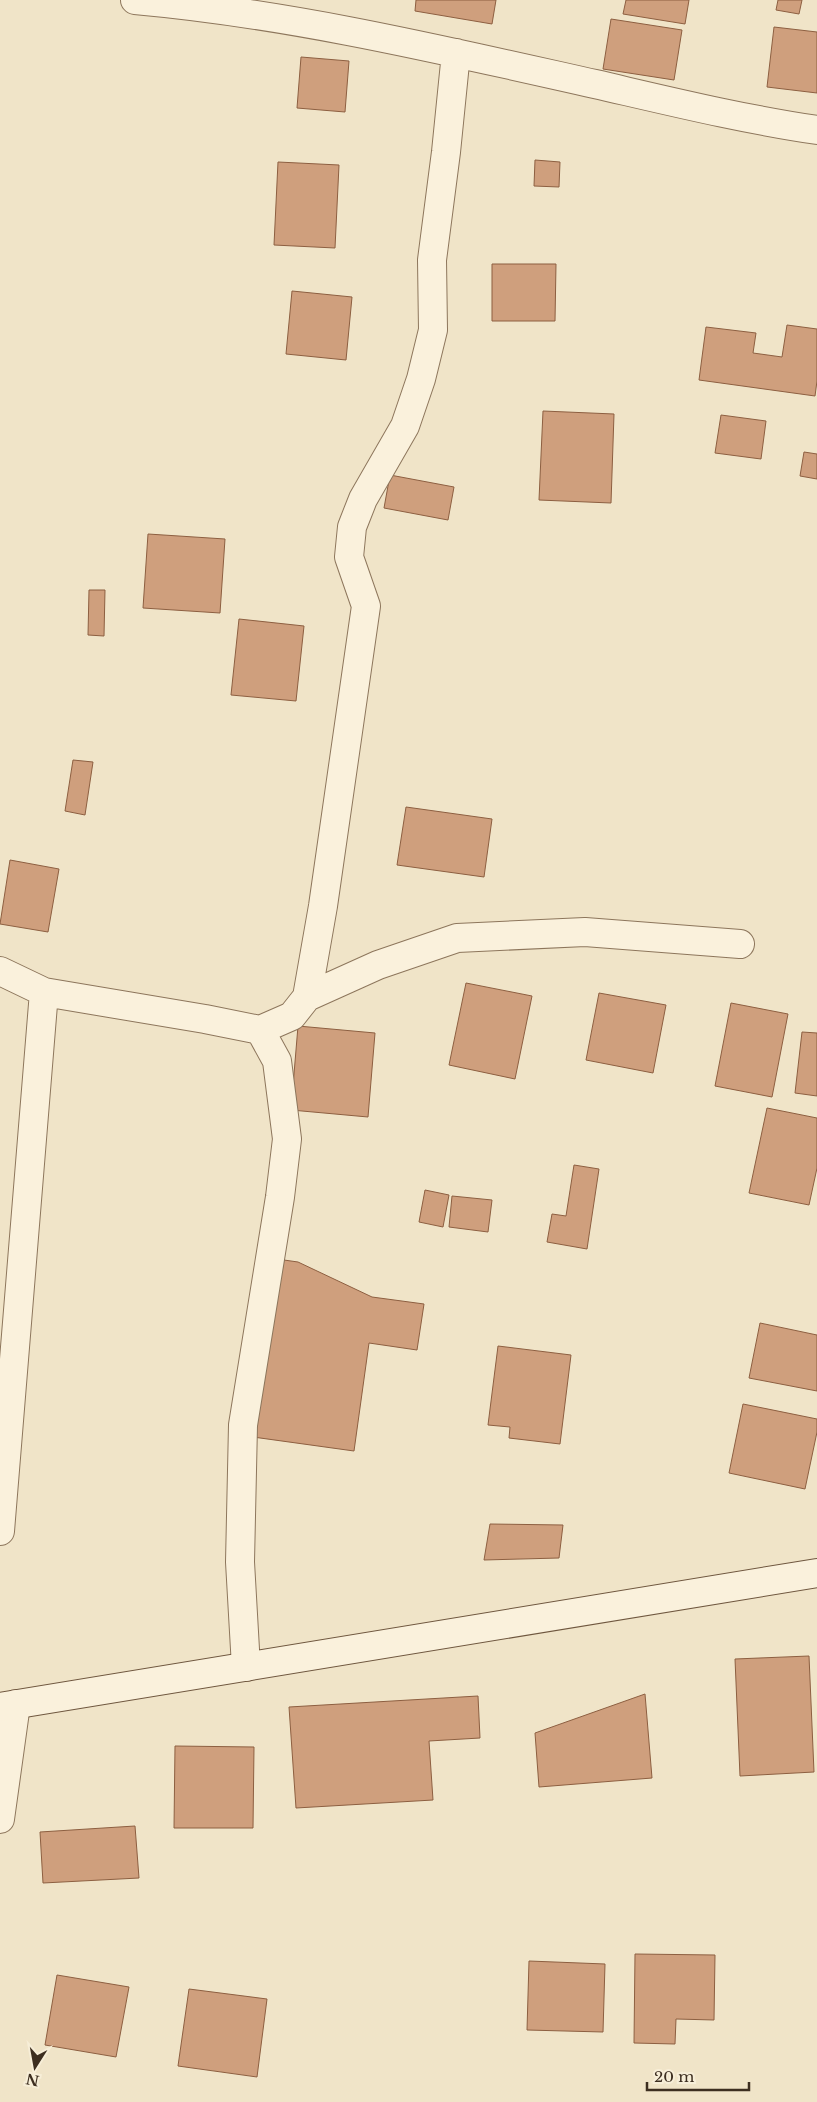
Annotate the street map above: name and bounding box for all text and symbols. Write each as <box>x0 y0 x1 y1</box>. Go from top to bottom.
north arrow <box>10 2042 60 2092</box>
scale bar <box>647 2060 750 2092</box>
text: 20 m <box>654 2067 694 2086</box>
text: N <box>24 2070 41 2090</box>

